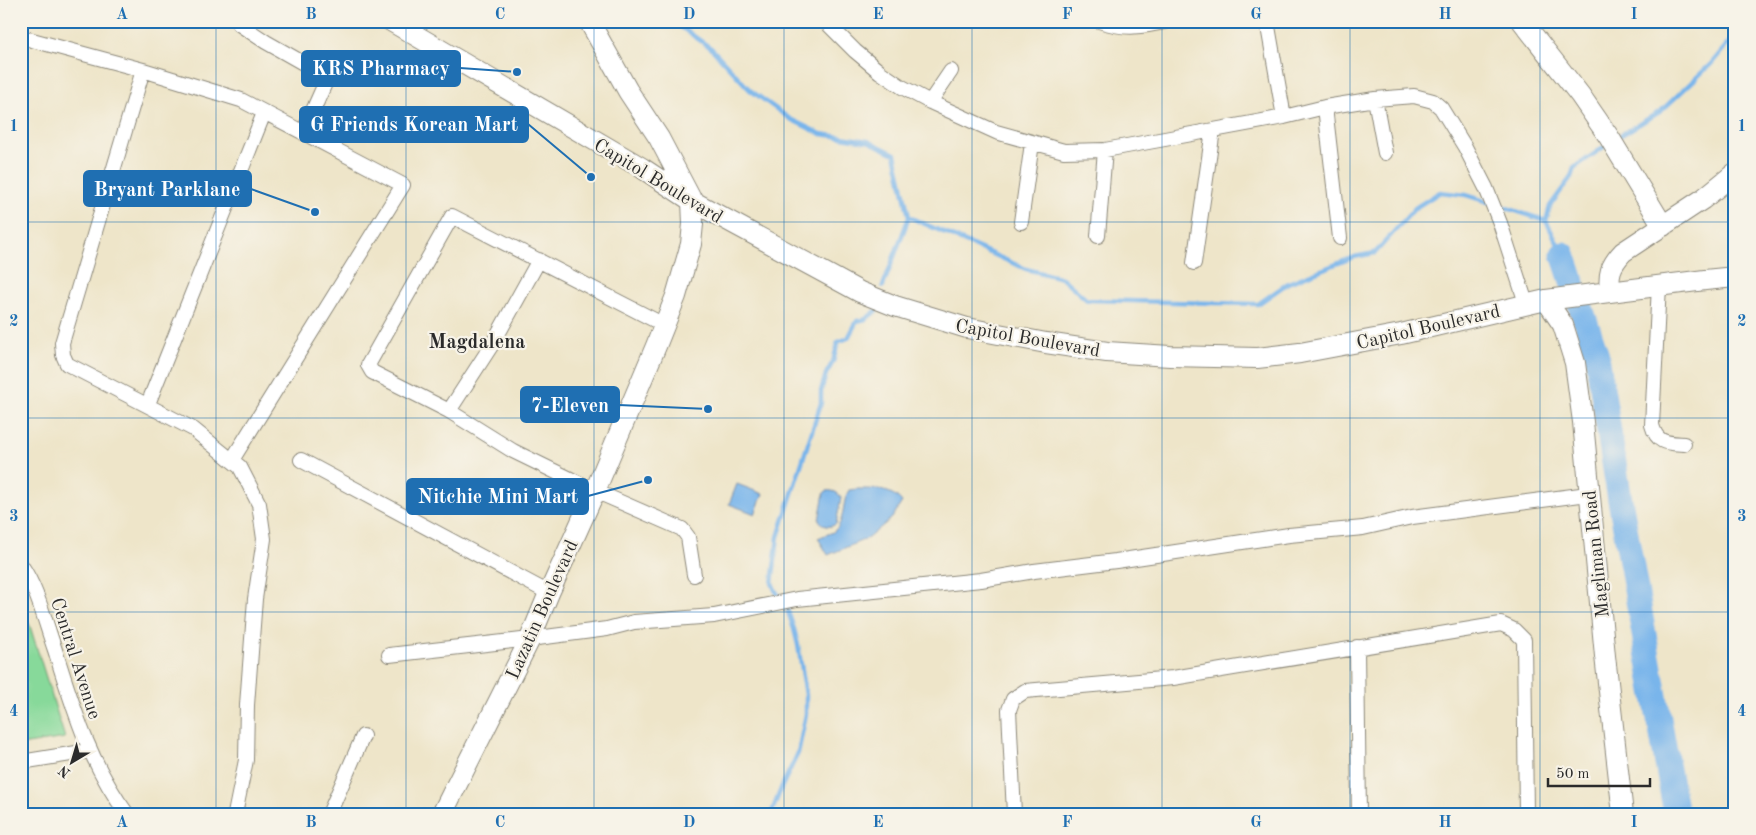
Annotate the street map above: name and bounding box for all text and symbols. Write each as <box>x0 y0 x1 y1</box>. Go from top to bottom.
text: A <box>116 7 128 23</box>
text: B <box>305 7 317 23</box>
text: C <box>495 7 505 23</box>
text: D <box>683 7 695 23</box>
text: E <box>872 7 884 23</box>
text: F <box>1062 7 1073 23</box>
text: G <box>1250 7 1262 23</box>
text: H <box>1438 7 1452 23</box>
text: I <box>1630 7 1638 23</box>
callout: KRS Pharmacy <box>302 51 460 86</box>
text: KRS Pharmacy <box>312 60 450 80</box>
callout: G Friends Korean Mart <box>300 107 528 142</box>
text: G Friends Korean Mart <box>310 116 518 136</box>
text: 1 <box>9 119 19 135</box>
text: 1 <box>1737 119 1747 135</box>
street label: Capitol Boulevard <box>590 136 726 228</box>
callout: Bryant Parklane <box>84 171 251 206</box>
text: Bryant Parklane <box>94 181 240 201</box>
street label: Capitol Boulevard <box>1355 303 1502 354</box>
text: 2 <box>9 314 19 330</box>
text: 2 <box>1737 314 1747 330</box>
street label: Capitol Boulevard <box>954 317 1102 362</box>
district label: Magdalena <box>429 333 525 353</box>
callout: 7-Eleven <box>521 387 619 422</box>
text: 7-Eleven <box>531 397 609 417</box>
callout: Nitchie Mini Mart <box>407 479 588 514</box>
text: Nitchie Mini Mart <box>418 488 578 508</box>
street label: Magliman Road <box>1581 489 1614 618</box>
text: 3 <box>9 509 19 525</box>
text: 3 <box>1737 509 1747 525</box>
street label: Lazatin Boulevard <box>504 537 583 683</box>
street label: Central Avenue <box>46 596 103 722</box>
text: 4 <box>9 704 19 720</box>
text: 4 <box>1737 704 1747 720</box>
north arrow <box>48 738 98 788</box>
scale bar <box>1548 755 1651 787</box>
text: N <box>56 762 73 780</box>
text: 50 m <box>1556 767 1590 782</box>
text: A <box>116 815 128 831</box>
text: B <box>305 815 317 831</box>
text: C <box>495 815 505 831</box>
text: D <box>683 815 695 831</box>
text: E <box>872 815 884 831</box>
text: F <box>1062 815 1073 831</box>
text: G <box>1250 815 1262 831</box>
text: H <box>1438 815 1452 831</box>
text: I <box>1630 815 1638 831</box>

